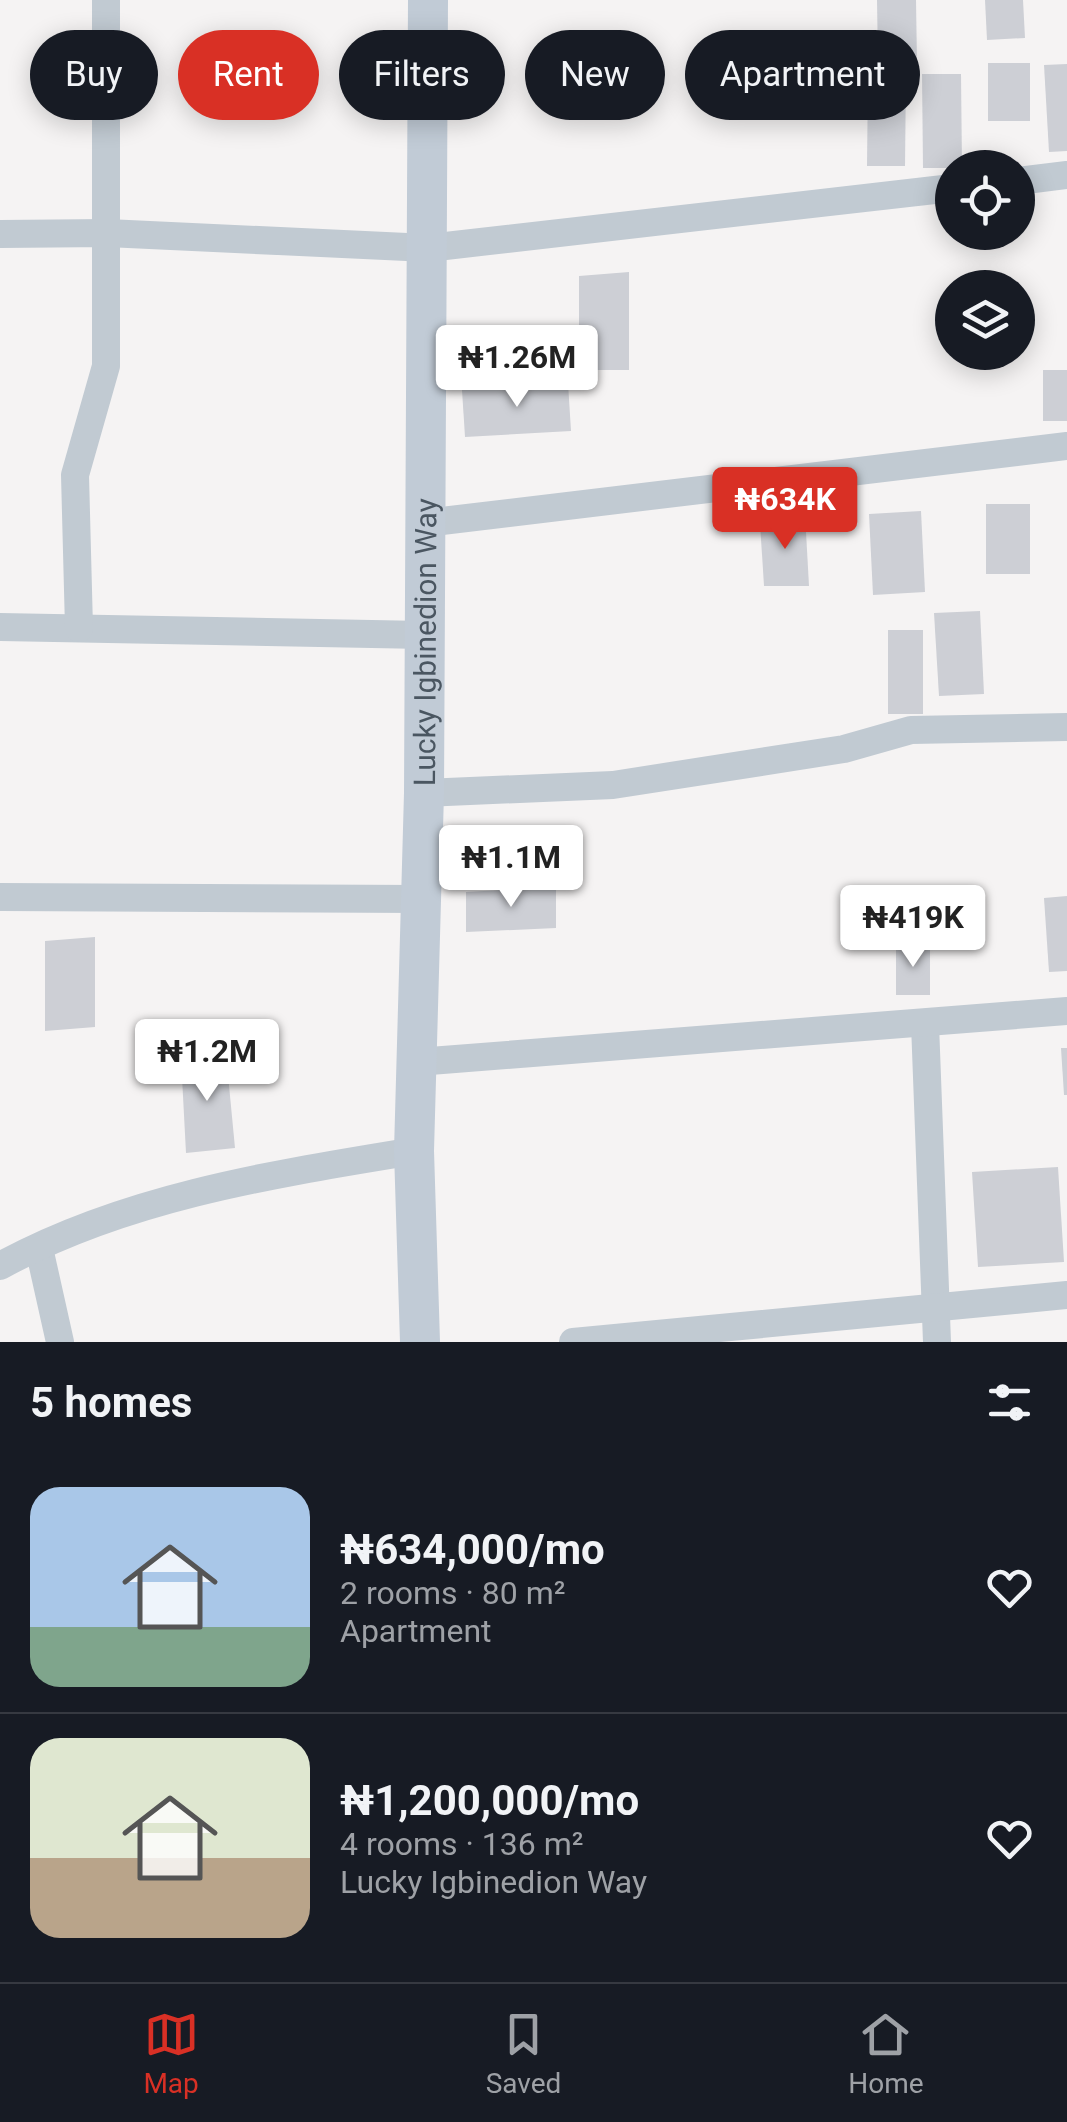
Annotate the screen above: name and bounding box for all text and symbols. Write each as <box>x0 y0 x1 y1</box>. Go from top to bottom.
chip: Buy <box>30 30 158 120</box>
chip: Rent <box>178 30 319 120</box>
chip: Filters <box>339 30 505 120</box>
chip: New <box>525 30 665 120</box>
chip: Apartment <box>685 30 920 120</box>
map controls <box>935 150 1035 370</box>
button: locate <box>935 150 1035 250</box>
button: layers <box>935 270 1035 370</box>
pin: ₦1.26M <box>436 325 598 410</box>
text: ₦1.26M <box>458 338 576 376</box>
pin: ₦634K <box>715 467 855 552</box>
text: ₦634K <box>734 480 836 518</box>
street label: Lucky Igbinedion Way <box>407 498 443 786</box>
pin: ₦1.1M <box>441 825 581 910</box>
text: ₦1.1M <box>461 838 561 876</box>
pin: ₦419K <box>843 885 983 970</box>
text: ₦419K <box>862 898 964 936</box>
pin: ₦1.2M <box>137 1019 277 1104</box>
text: ₦1.2M <box>157 1032 257 1070</box>
icon: filters <box>982 1375 1037 1430</box>
text: 5 homes <box>30 1378 192 1427</box>
text: ₦634,000/mo <box>340 1525 605 1574</box>
icon: home <box>110 1527 230 1647</box>
icon: heart <box>982 1560 1037 1615</box>
text: 2 rooms · 80 m² <box>340 1574 565 1612</box>
text: Apartment <box>340 1612 492 1650</box>
text: ₦1,200,000/mo <box>340 1776 639 1825</box>
icon: home <box>110 1778 230 1898</box>
icon: heart <box>982 1811 1037 1866</box>
text: 4 rooms · 136 m² <box>340 1825 583 1863</box>
text: Lucky Igbinedion Way <box>340 1863 647 1901</box>
tab: Map <box>143 2007 199 2100</box>
tab: Saved <box>486 2007 561 2100</box>
tab: Home <box>848 2007 924 2100</box>

